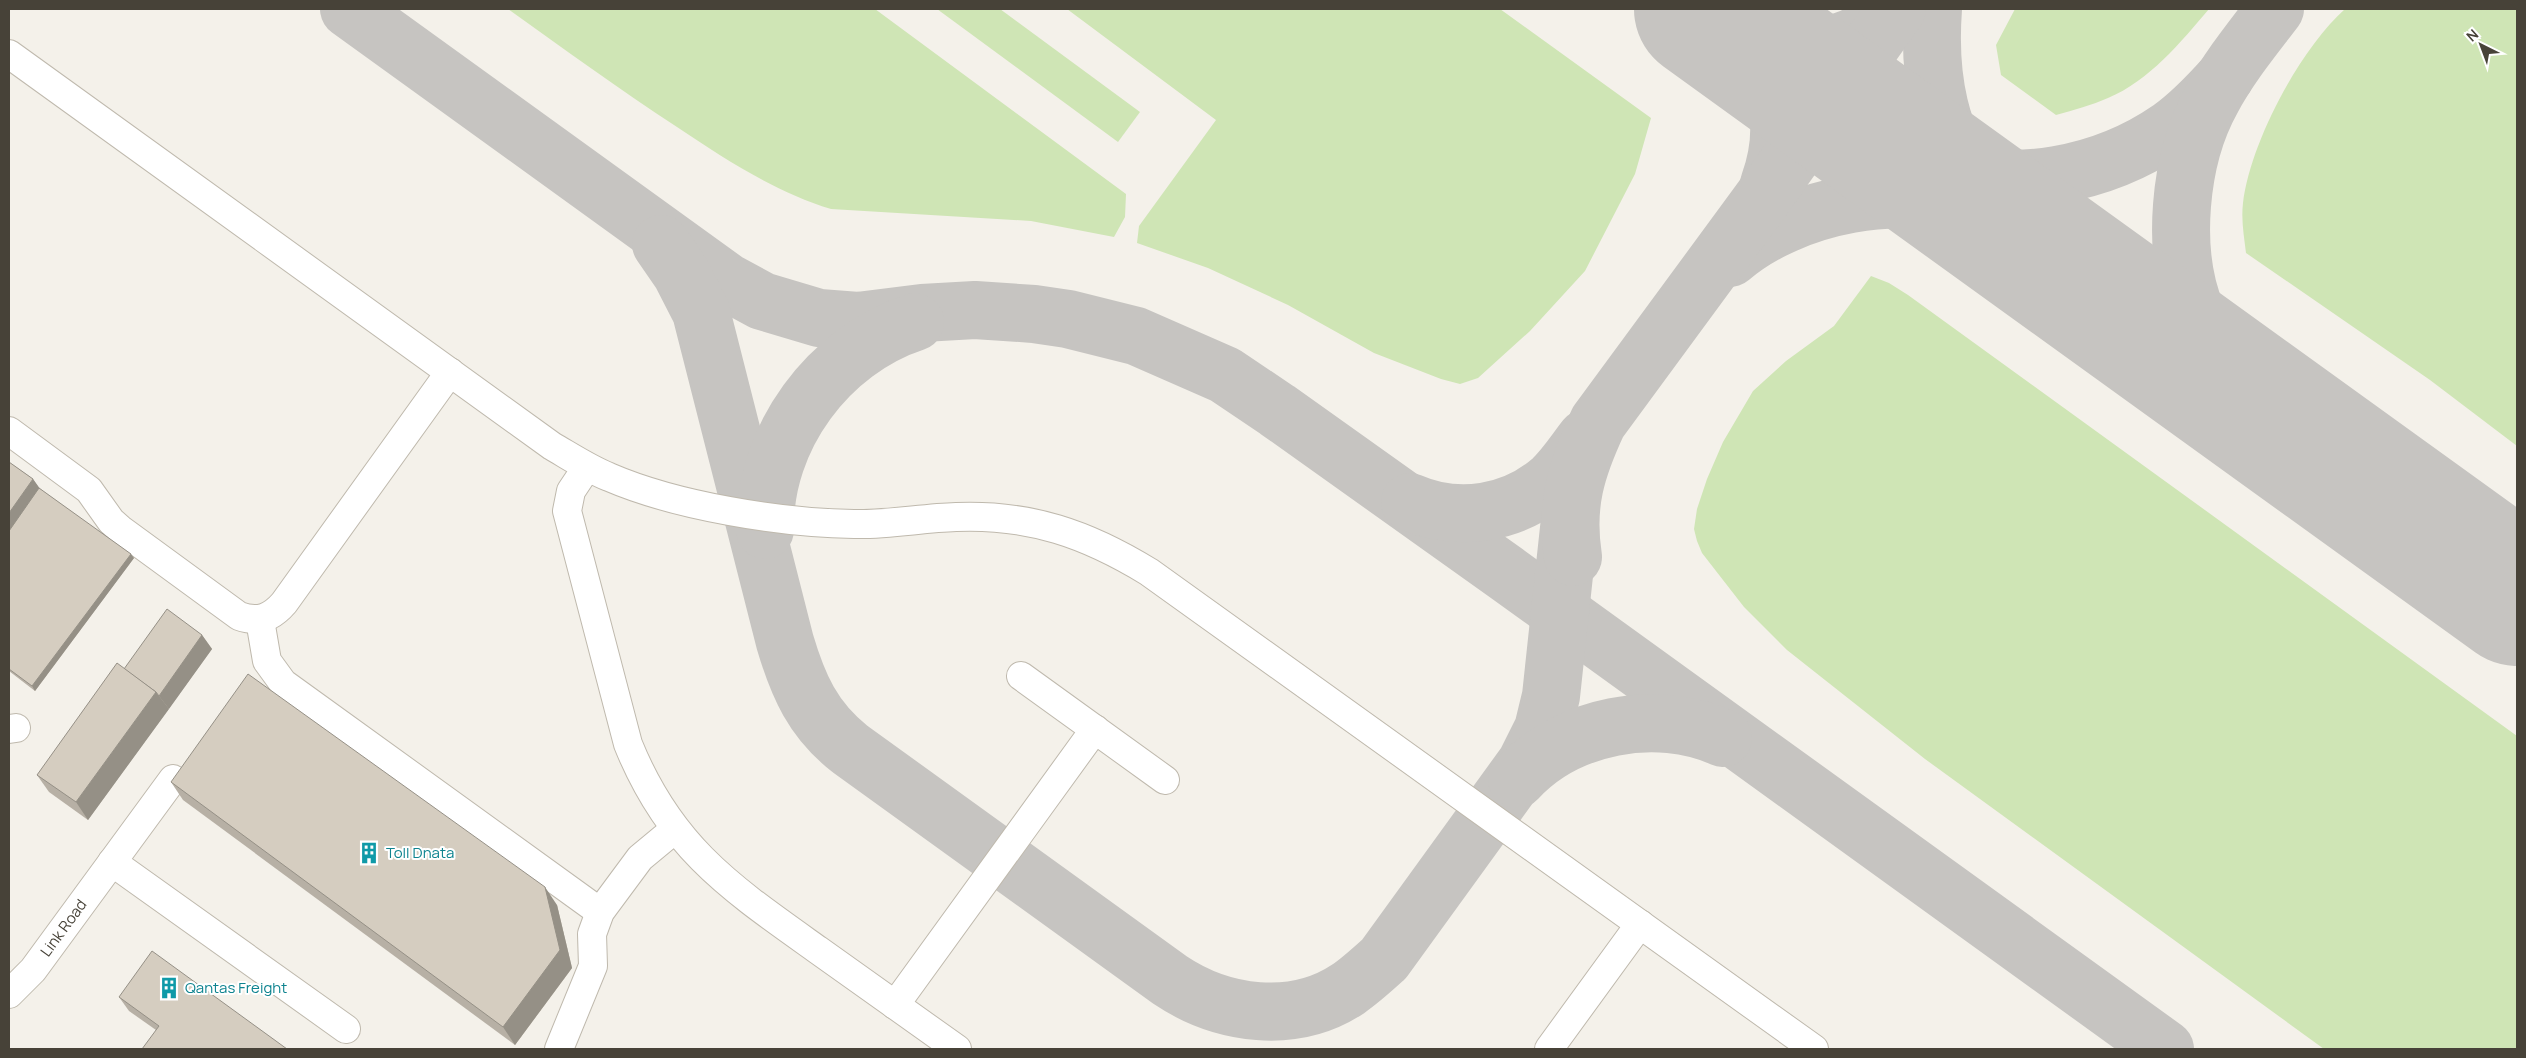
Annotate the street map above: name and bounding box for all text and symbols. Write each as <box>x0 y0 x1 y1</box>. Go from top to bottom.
north arrow <box>2456 20 2506 70</box>
text: N <box>2462 25 2482 45</box>
building icon: Toll Dnata <box>356 840 382 866</box>
place label: Toll Dnata <box>386 842 454 863</box>
street label: Link Road <box>35 895 91 961</box>
building icon: Qantas Freight <box>156 975 182 1001</box>
place label: Qantas Freight <box>185 977 287 998</box>

